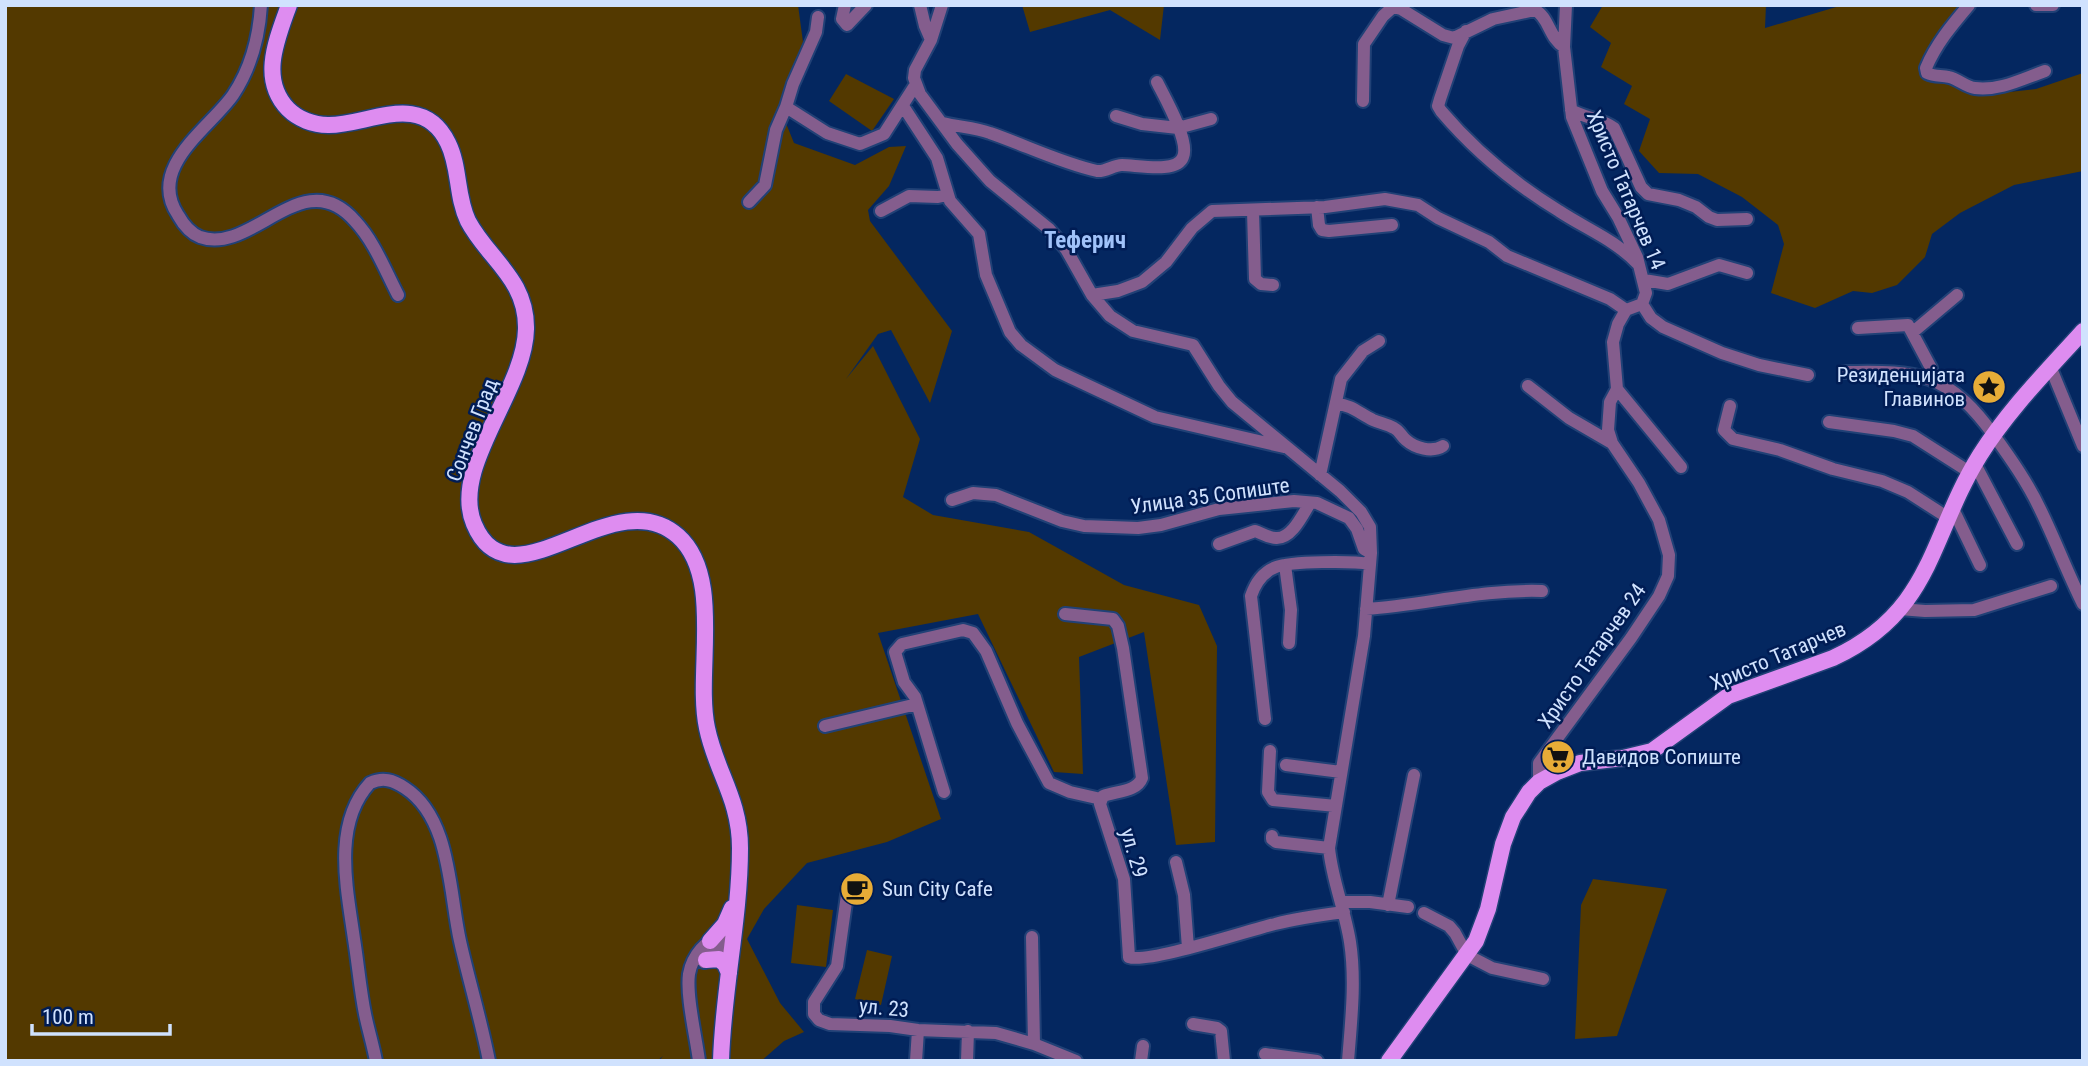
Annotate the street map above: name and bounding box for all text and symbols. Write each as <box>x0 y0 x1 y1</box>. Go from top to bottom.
street label: Христо Татарчев 14 <box>1582 107 1670 273</box>
district label: Теферич <box>1044 227 1126 254</box>
place label: Резиденцијата Главинов <box>1837 363 1965 411</box>
place icon: Резиденцијата Главинов <box>1970 368 2008 406</box>
street label: Сончев Град <box>441 375 503 485</box>
street label: Улица 35 Сопиште <box>1129 473 1291 519</box>
street label: Христо Татарчев 24 <box>1533 579 1651 733</box>
street label: Христо Татарчев <box>1707 617 1849 695</box>
supermarket icon: Давидов Сопиште <box>1539 738 1577 776</box>
place label: Давидов Сопиште <box>1582 745 1741 769</box>
street label: ул. 29 <box>1116 826 1152 880</box>
cafe icon: Sun City Cafe <box>838 870 876 908</box>
place label: Sun City Cafe <box>882 877 993 901</box>
scale bar <box>32 992 170 1036</box>
street label: ул. 23 <box>858 994 910 1022</box>
text: 100 m <box>42 1005 94 1029</box>

